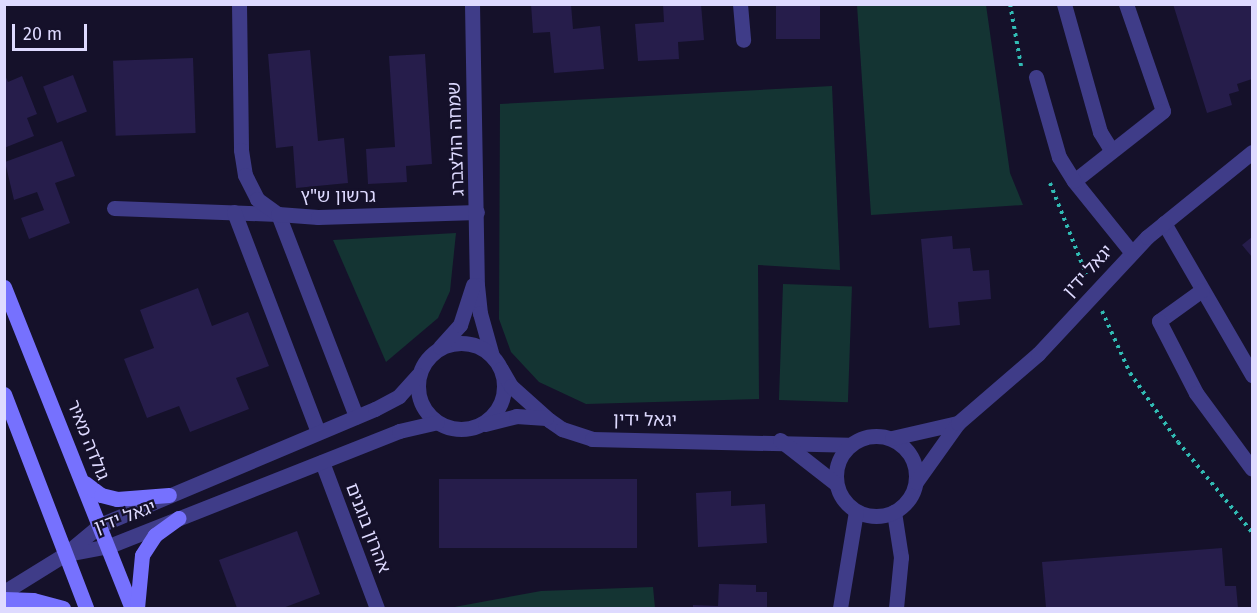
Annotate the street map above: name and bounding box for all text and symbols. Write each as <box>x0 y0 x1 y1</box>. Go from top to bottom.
scale bar <box>15 12 90 50</box>
text: 20 m <box>23 23 62 45</box>
street label: שמחה הולצברג <box>443 81 469 197</box>
street label: גרשון ש"ץ <box>300 185 376 207</box>
street label: יגאל ידין <box>1058 240 1118 302</box>
street label: גולדה מאיר <box>62 397 114 483</box>
street label: יגאל ידין <box>613 409 677 431</box>
street label: אהרון בוגנים <box>341 480 395 576</box>
street label: יגאל ידין <box>91 496 159 538</box>

